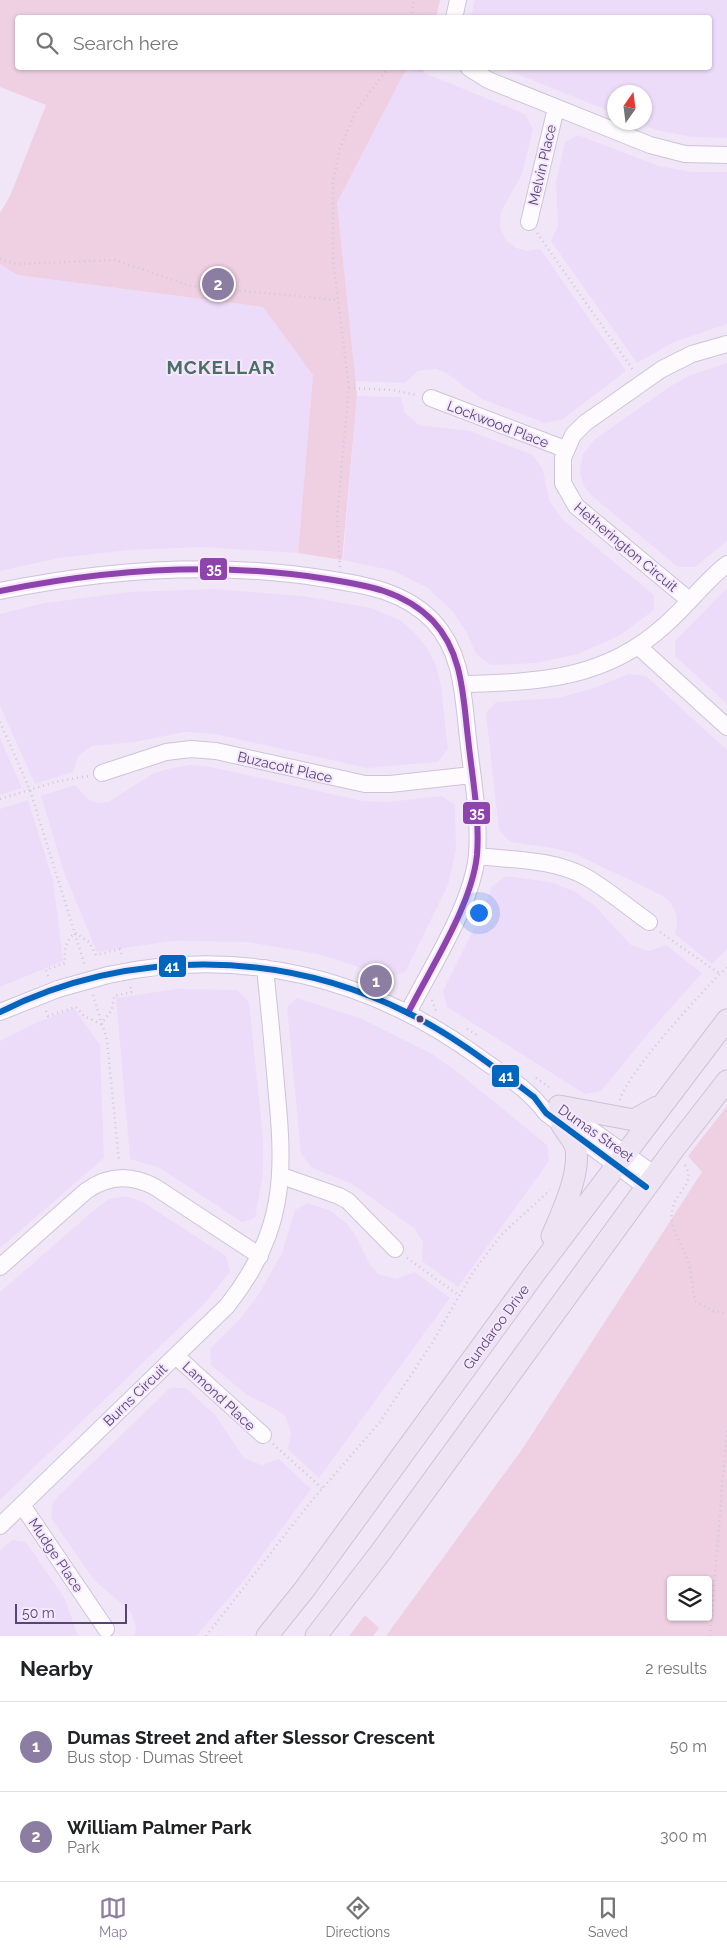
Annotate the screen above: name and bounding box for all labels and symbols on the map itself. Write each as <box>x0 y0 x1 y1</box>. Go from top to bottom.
north arrow <box>607 85 652 130</box>
street label: Melvin Place <box>525 123 559 207</box>
pin: 2 <box>202 265 234 303</box>
district label: MCKELLAR <box>166 356 276 378</box>
street label: Lockwood Place <box>445 397 551 451</box>
street label: Hetherington Circuit <box>571 499 681 595</box>
line badge: 35 <box>199 557 228 581</box>
text: 35 <box>206 561 222 577</box>
street label: Buzacott Place <box>236 748 334 786</box>
line badge: 35 <box>462 801 491 825</box>
text: 35 <box>469 805 485 821</box>
your location <box>466 900 492 926</box>
line badge: 41 <box>158 954 187 978</box>
text: 41 <box>165 958 180 974</box>
pin: 1 <box>360 962 392 1000</box>
unlabelled marker <box>415 1014 425 1024</box>
line badge: 41 <box>491 1064 520 1088</box>
text: 41 <box>499 1068 514 1084</box>
street label: Dumas Street <box>555 1101 637 1165</box>
street label: Gundaroo Drive <box>460 1281 532 1373</box>
street label: Lamond Place <box>179 1358 259 1434</box>
street label: Burns Circuit <box>100 1361 170 1429</box>
street label: Mudge Place <box>25 1515 87 1595</box>
scale bar <box>15 1601 128 1624</box>

